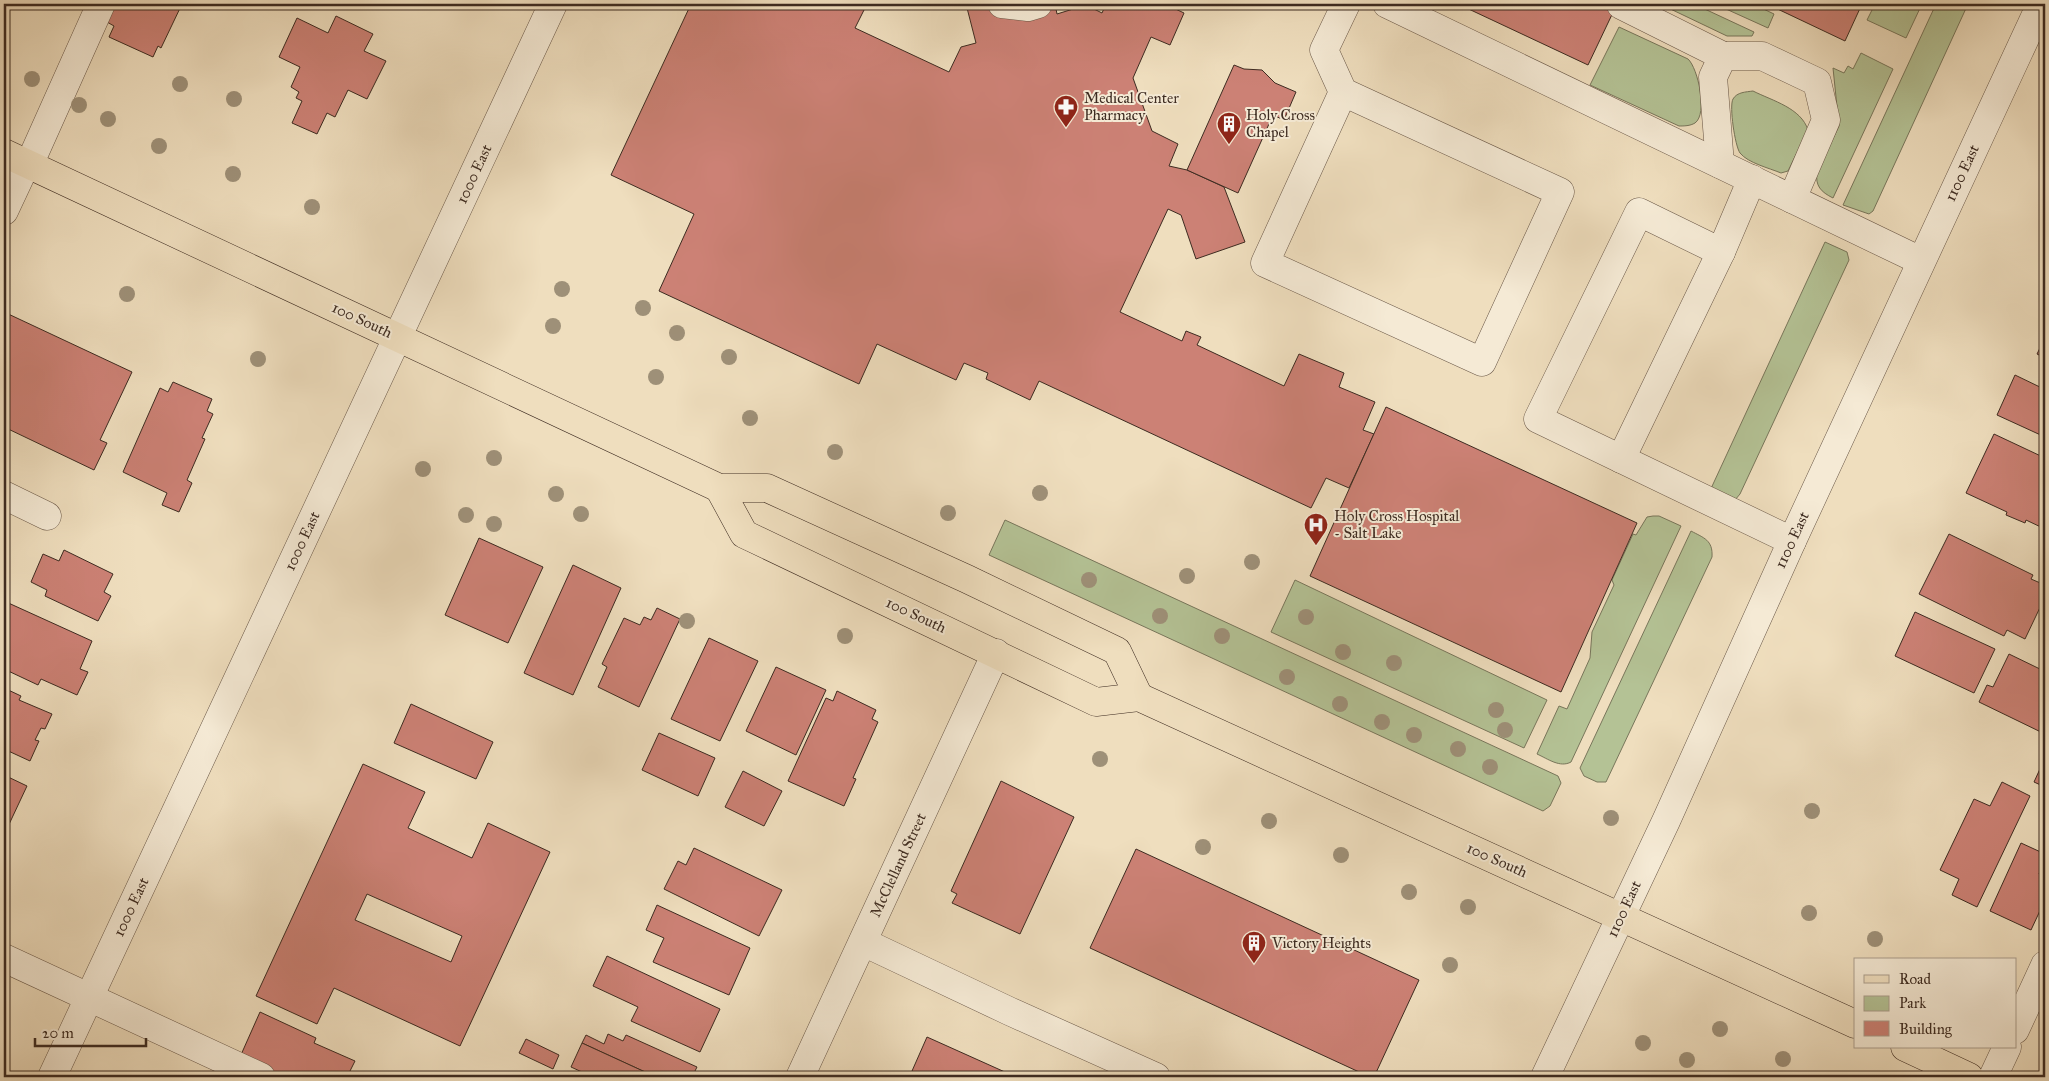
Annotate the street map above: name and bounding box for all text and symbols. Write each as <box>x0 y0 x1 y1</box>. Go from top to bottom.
place label: Medical Center Pharmacy <box>1084 89 1179 124</box>
pharmacy icon: Medical Center Pharmacy <box>1053 94 1079 128</box>
place label: Holy Cross Chapel <box>1246 106 1315 141</box>
building icon: Holy Cross Chapel <box>1216 111 1242 145</box>
street label: 1000 East <box>452 141 496 206</box>
street label: 1100 East <box>1941 141 1983 204</box>
street label: 100 South <box>329 298 396 342</box>
place label: Holy Cross Hospital - Salt Lake <box>1334 507 1460 542</box>
street label: 1000 East <box>280 508 324 573</box>
street label: 1100 East <box>1771 508 1813 571</box>
hospital icon: Holy Cross Hospital - Salt Lake <box>1303 512 1329 546</box>
street label: 100 South <box>883 593 950 637</box>
street label: McClelland Street <box>866 809 930 920</box>
street label: 100 South <box>1464 839 1531 882</box>
street label: 1000 East <box>109 874 153 939</box>
street label: 1100 East <box>1603 877 1645 940</box>
building icon: Victory Heights <box>1241 930 1267 964</box>
place label: Victory Heights <box>1271 934 1371 952</box>
legend <box>1854 958 2016 1048</box>
text: Road <box>1899 970 1931 988</box>
text: Park <box>1899 994 1926 1012</box>
scale bar <box>35 1016 146 1048</box>
text: Building <box>1899 1020 1953 1038</box>
text: 20 m <box>42 1024 74 1042</box>

